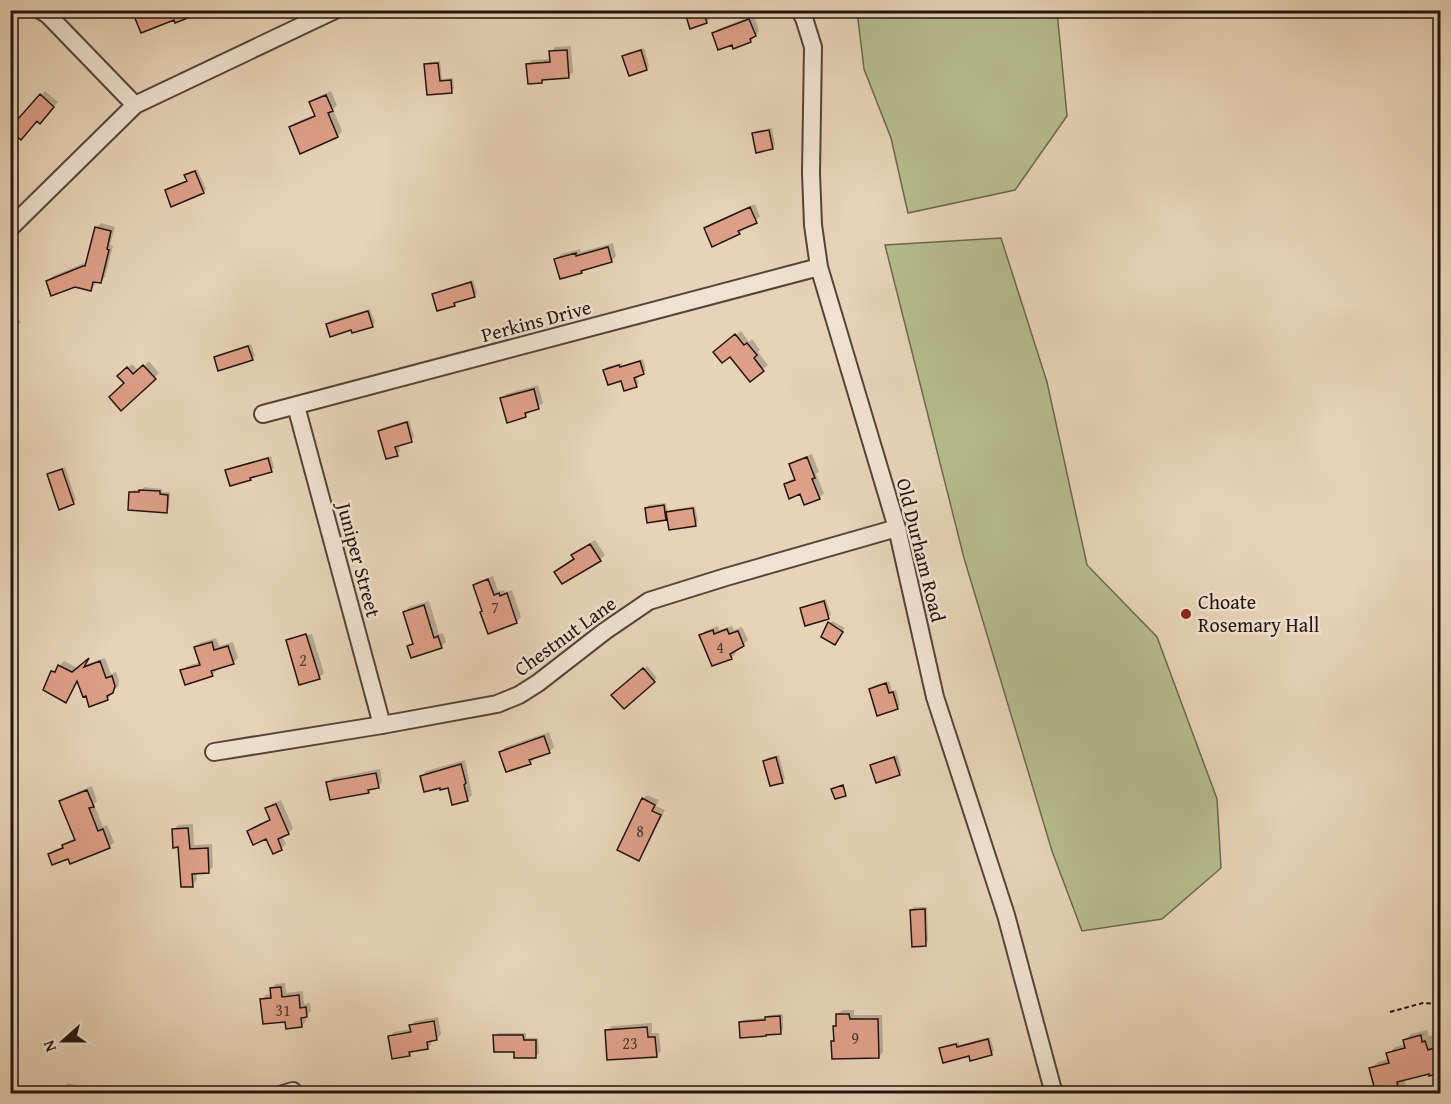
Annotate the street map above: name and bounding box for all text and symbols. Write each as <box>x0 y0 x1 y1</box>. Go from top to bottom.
street label: Perkins Drive <box>478 292 594 349</box>
street label: Old Durham Road <box>890 475 953 625</box>
street label: Juniper Street <box>330 497 389 620</box>
place label: Choate Rosemary Hall <box>1198 587 1320 639</box>
street label: Chestnut Lane <box>508 589 622 683</box>
house number: 7 <box>491 595 499 619</box>
marker: Choate Rosemary Hall <box>1179 607 1193 621</box>
house number: 4 <box>716 635 724 659</box>
house number: 2 <box>299 648 307 672</box>
house number: 8 <box>636 819 644 843</box>
house number: 31 <box>275 998 291 1022</box>
north arrow <box>33 1011 93 1071</box>
house number: 9 <box>851 1026 859 1050</box>
house number: 23 <box>622 1031 638 1055</box>
text: N <box>36 1037 62 1056</box>

